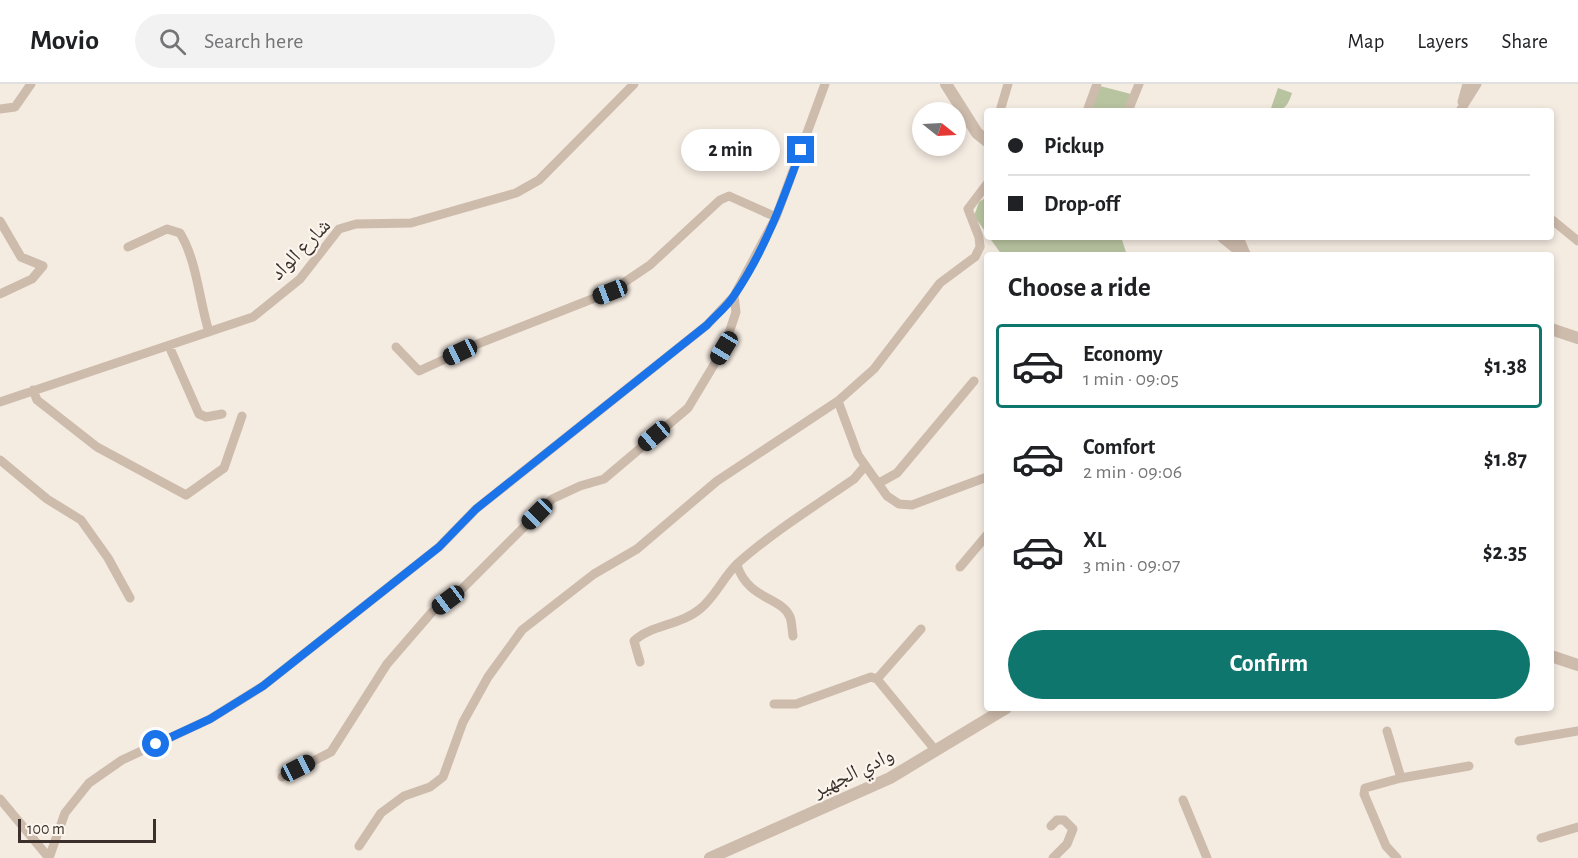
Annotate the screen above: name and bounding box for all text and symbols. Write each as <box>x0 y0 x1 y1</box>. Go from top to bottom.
search box <box>135 14 555 68</box>
icon: search <box>156 25 189 58</box>
text: Movio <box>30 27 99 55</box>
text: Search here <box>204 30 303 52</box>
text: Map <box>1348 31 1384 52</box>
text: Layers <box>1417 31 1468 52</box>
text: Share <box>1501 31 1548 52</box>
north arrow <box>912 102 966 156</box>
map controls <box>912 102 966 156</box>
callout: 2 min <box>681 129 780 171</box>
text: Pickup <box>1044 135 1104 157</box>
route end <box>787 136 814 163</box>
text: 2 min <box>708 140 753 160</box>
text: Drop-off <box>1044 193 1120 215</box>
street label: شارع الواد <box>266 215 336 285</box>
text: Choose a ride <box>1008 274 1151 301</box>
car <box>590 277 630 307</box>
car <box>707 328 741 368</box>
car <box>440 336 480 368</box>
icon: car <box>1011 339 1065 393</box>
text: Economy <box>1083 343 1163 365</box>
text: $1.38 <box>1484 355 1527 377</box>
text: 1 min · 09:05 <box>1083 369 1179 389</box>
car <box>634 418 674 454</box>
icon: car <box>1011 432 1065 486</box>
text: Comfort <box>1083 436 1155 458</box>
text: $1.87 <box>1484 448 1527 470</box>
text: 2 min · 09:06 <box>1083 462 1182 482</box>
car <box>518 495 556 533</box>
icon: car <box>1011 525 1065 579</box>
text: XL <box>1083 529 1106 551</box>
text: $2.35 <box>1483 541 1527 563</box>
text: 3 min · 09:07 <box>1083 555 1180 575</box>
car <box>428 582 468 618</box>
button: Confirm <box>1008 630 1530 699</box>
route start <box>142 730 169 757</box>
street label: وادي الجهير <box>808 744 899 806</box>
car <box>278 752 318 784</box>
scale bar <box>18 816 156 844</box>
text: 100 m <box>27 821 65 837</box>

